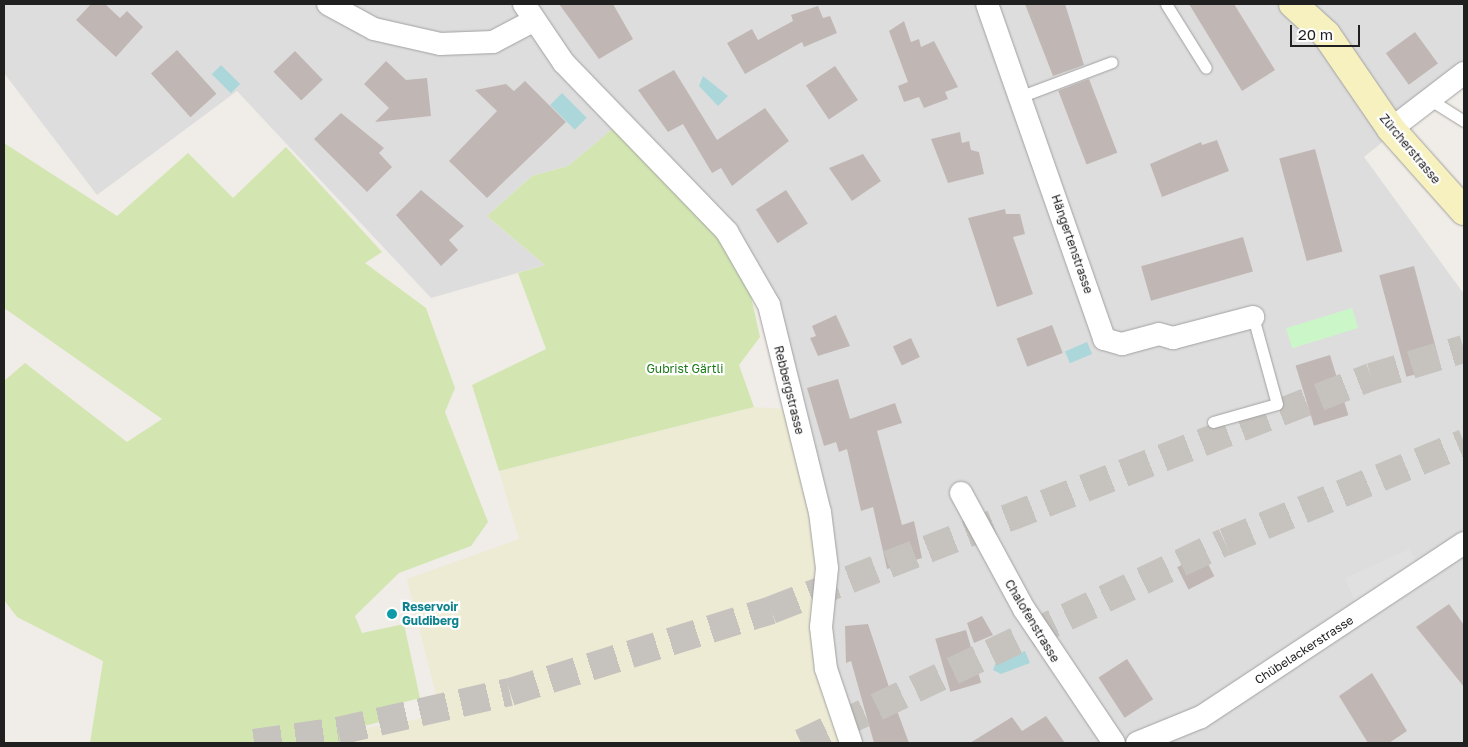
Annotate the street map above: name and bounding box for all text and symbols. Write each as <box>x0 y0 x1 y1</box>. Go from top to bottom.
scale bar <box>1293 15 1363 47</box>
text: 20 m <box>1298 25 1333 43</box>
street label: Zürcherstrasse <box>1377 111 1443 187</box>
street label: Hängertenstrasse <box>1048 193 1096 295</box>
street label: Rebbergstrasse <box>771 344 807 436</box>
park label: Gubrist Gärtli <box>646 362 724 376</box>
street label: Chalofenstrasse <box>1002 577 1062 665</box>
place label: Reservoir Guldiberg <box>402 600 459 628</box>
marker: Reservoir Guldiberg <box>386 608 398 620</box>
street label: Chübelackerstrasse <box>1252 613 1356 687</box>

